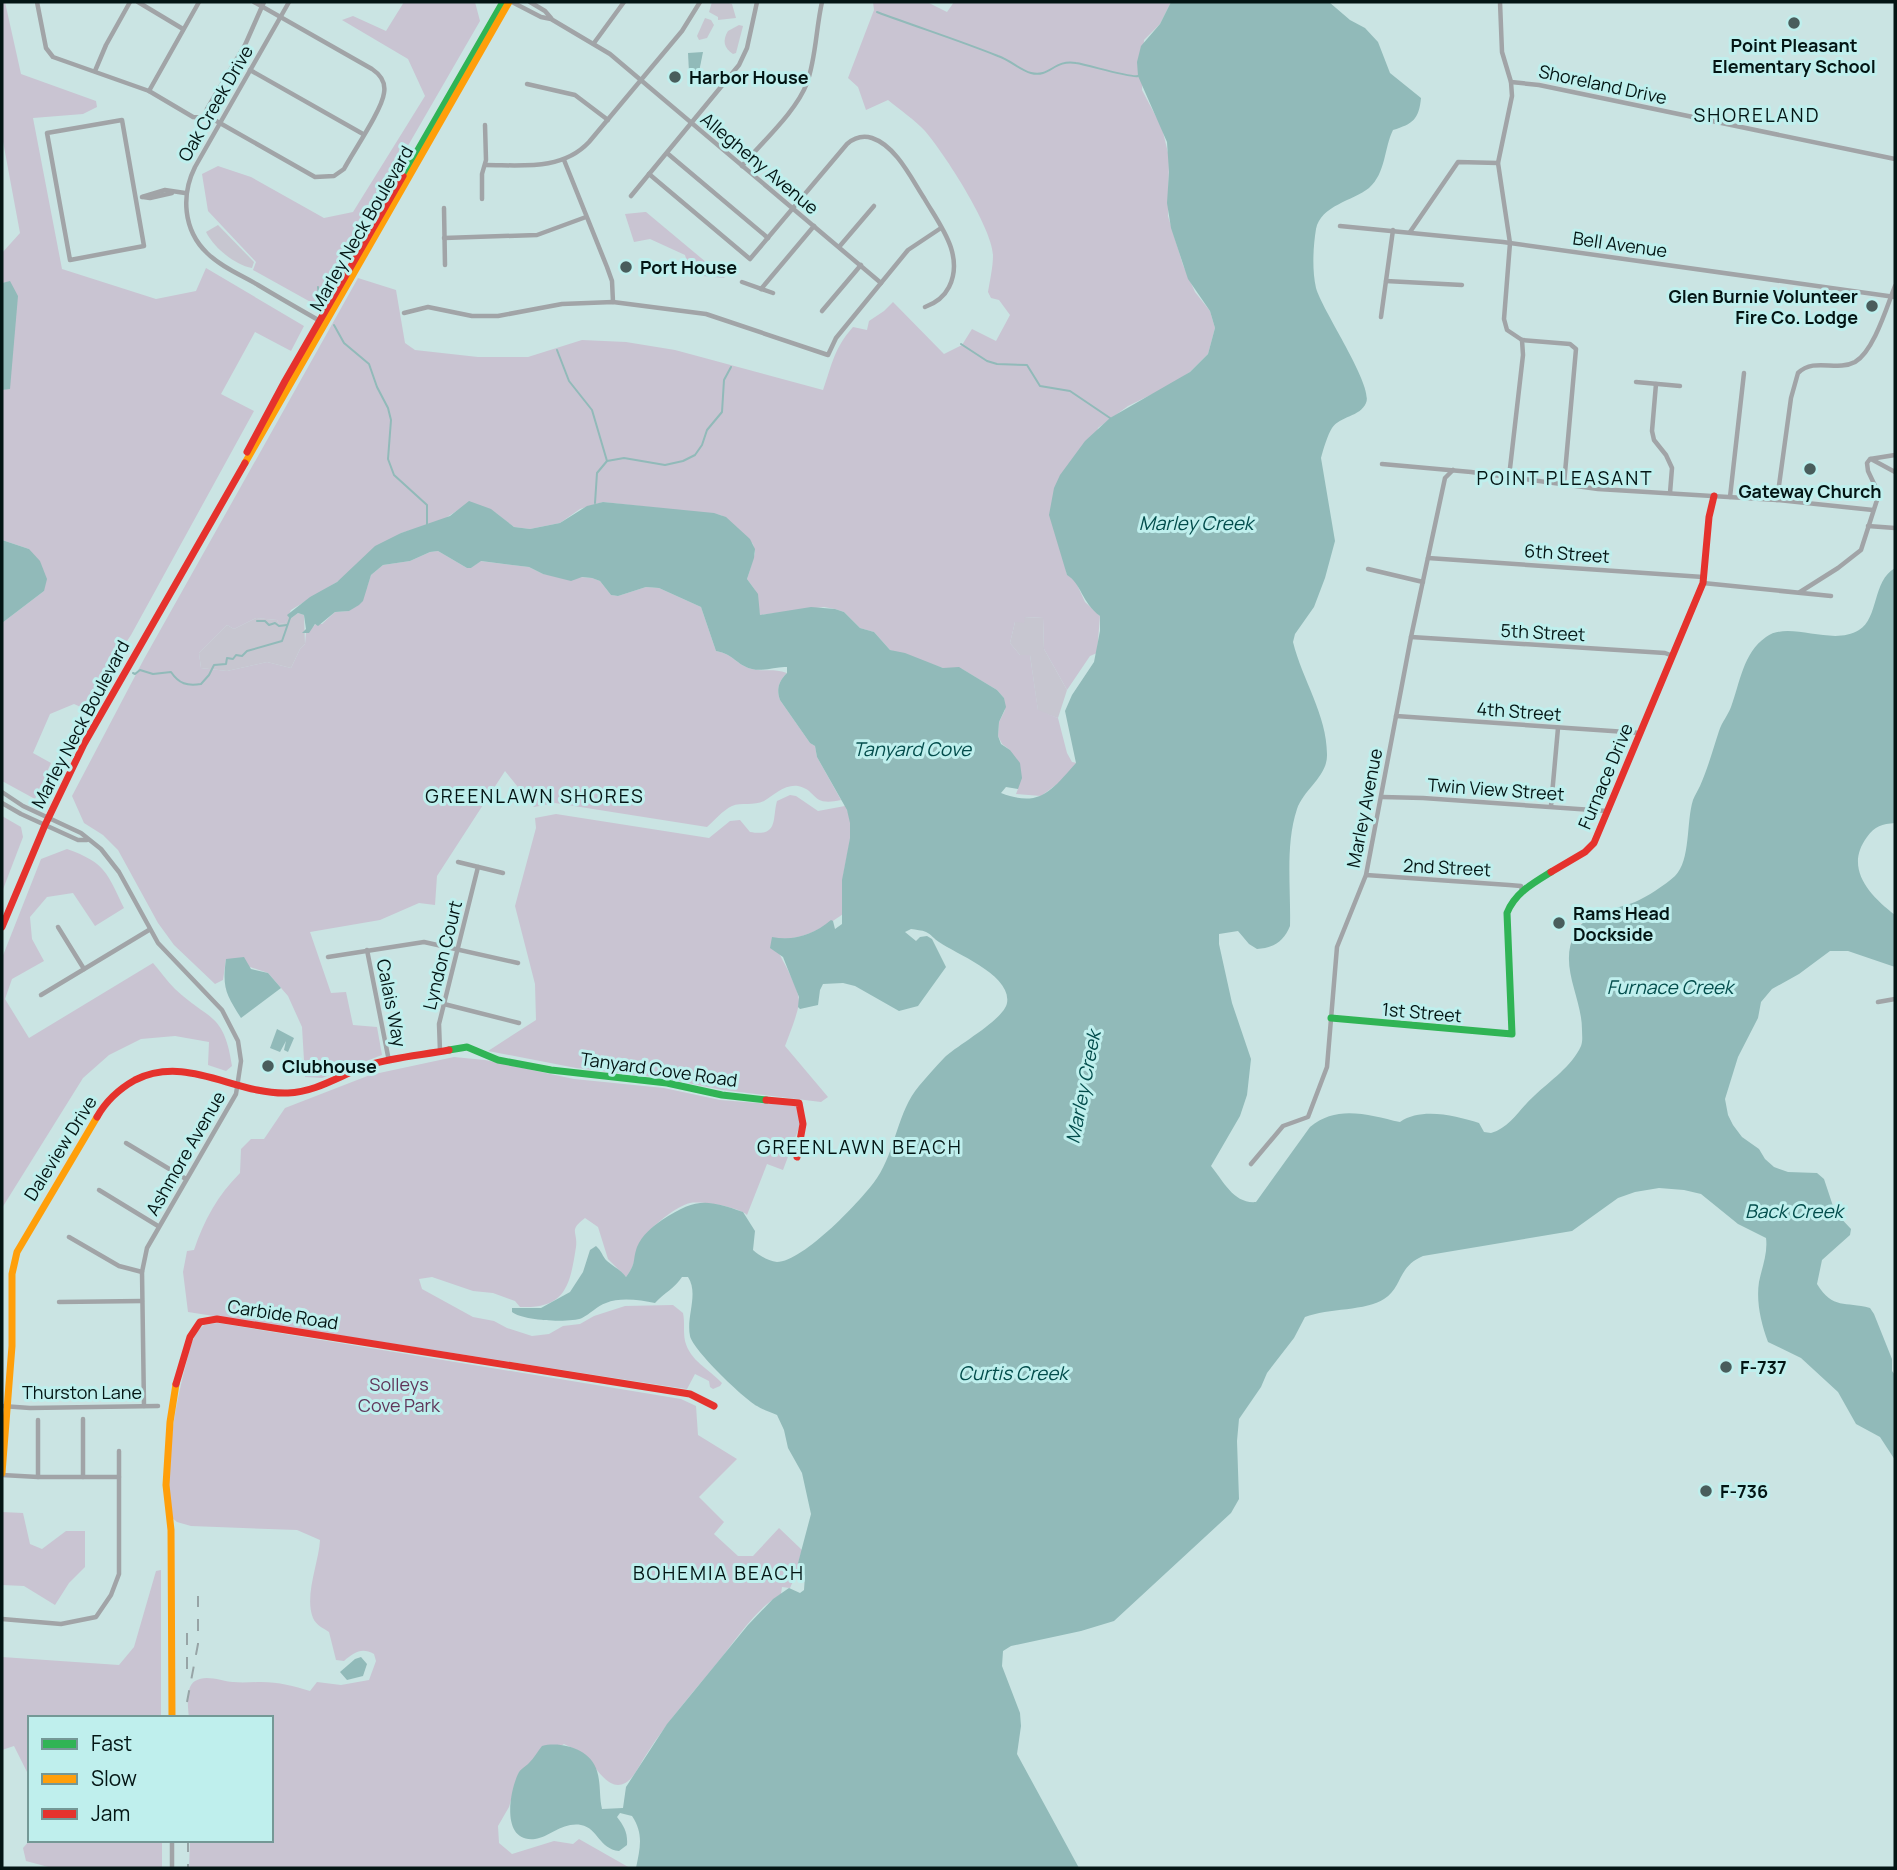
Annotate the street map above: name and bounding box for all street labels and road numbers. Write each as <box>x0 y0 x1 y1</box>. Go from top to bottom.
street label: Oak Creek Drive <box>172 41 258 165</box>
street label: Shoreland Drive <box>1537 59 1669 109</box>
street label: Allegheny Avenue <box>696 107 824 219</box>
street label: Marley Neck Boulevard <box>304 141 418 315</box>
street label: Bell Avenue <box>1571 225 1669 263</box>
street label: 6th Street <box>1523 538 1611 568</box>
street label: 5th Street <box>1500 618 1586 646</box>
street label: Marley Neck Boulevard <box>26 636 134 812</box>
street label: 4th Street <box>1476 696 1562 726</box>
street label: Furnace Drive <box>1572 719 1638 833</box>
street label: Marley Avenue <box>1341 746 1387 870</box>
street label: Twin View Street <box>1427 772 1565 806</box>
street label: 2nd Street <box>1402 853 1492 881</box>
street label: Lyndon Court <box>417 898 467 1012</box>
street label: Calais Way <box>372 957 412 1050</box>
street label: 1st Street <box>1381 997 1463 1027</box>
street label: Tanyard Cove Road <box>579 1046 739 1092</box>
street label: Ashmore Avenue <box>140 1087 230 1219</box>
street label: Daleview Drive <box>18 1091 102 1205</box>
street label: Carbide Road <box>226 1293 340 1335</box>
street label: Thurston Lane <box>22 1380 142 1404</box>

